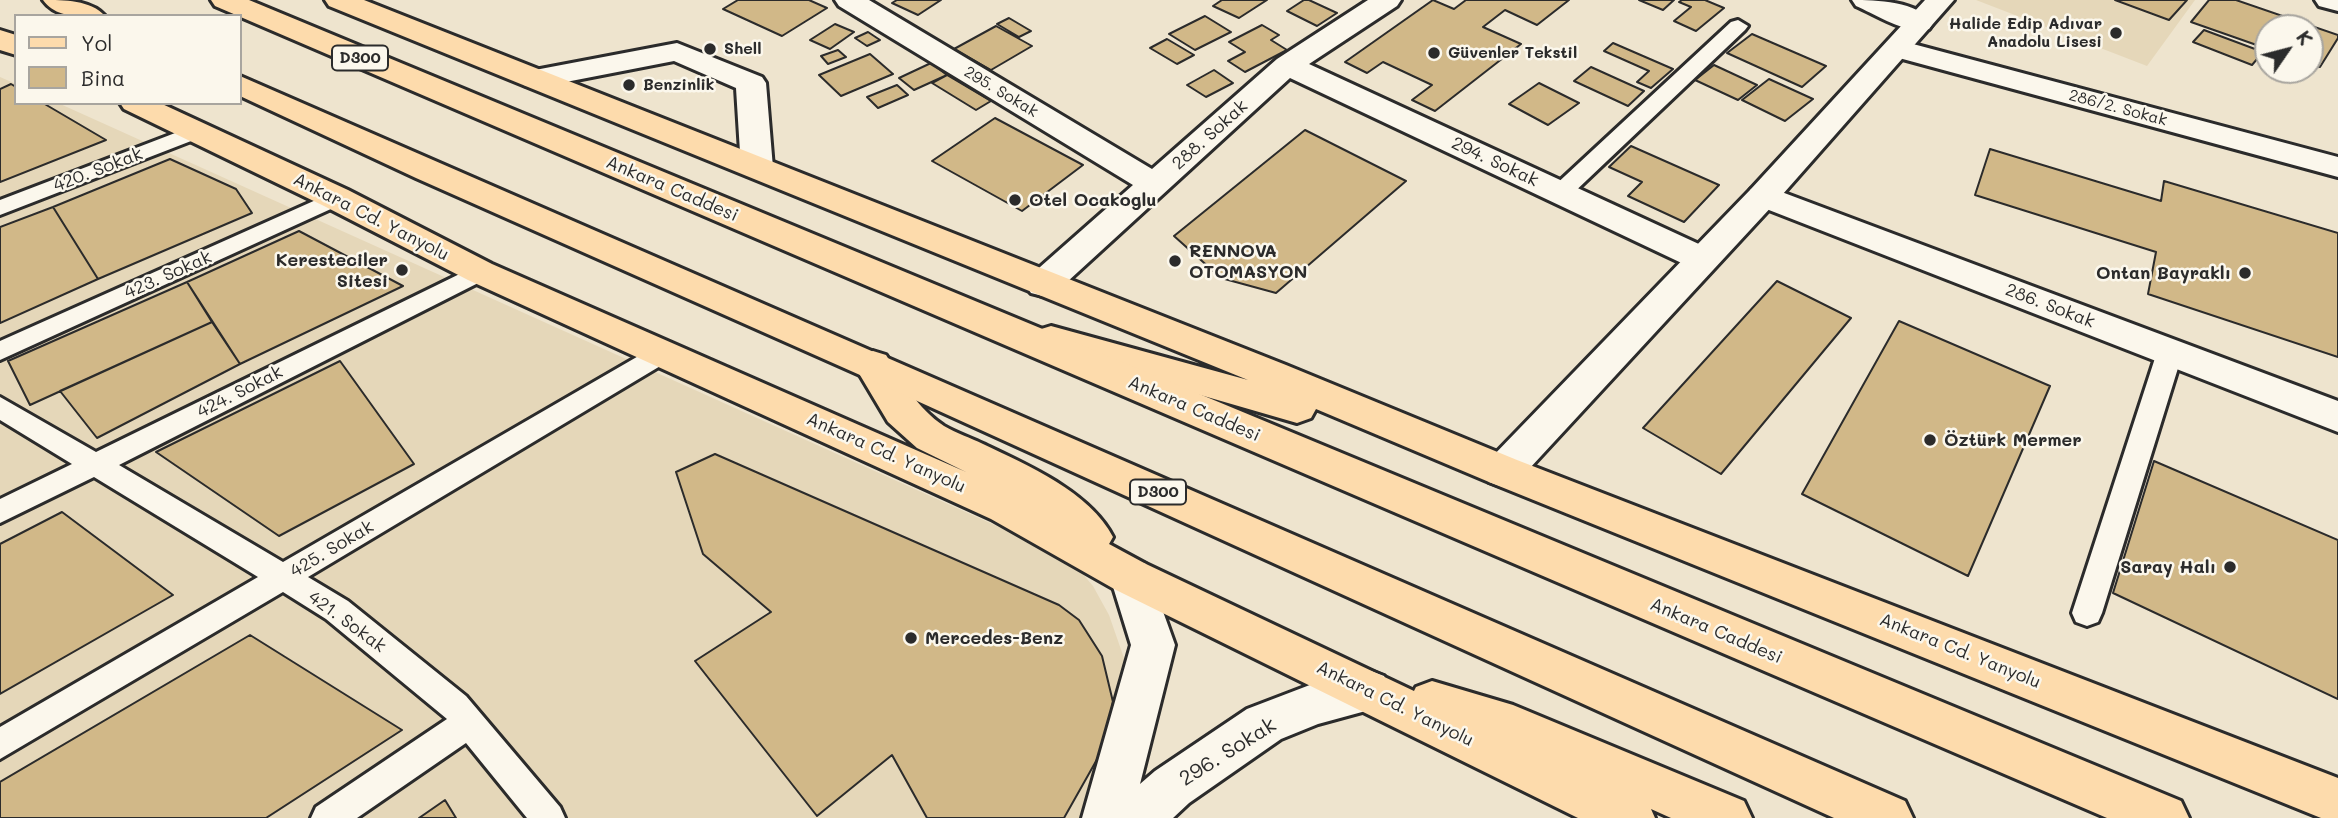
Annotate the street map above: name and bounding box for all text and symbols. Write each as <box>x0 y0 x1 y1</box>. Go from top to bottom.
legend <box>14 14 242 105</box>
place label: Halide Edip Adıvar Anadolu Lisesi <box>1949 14 2102 52</box>
north arrow <box>2254 14 2324 84</box>
marker: Halide Edip Adıvar Anadolu Lisesi <box>2108 25 2124 41</box>
text: K <box>2291 26 2319 50</box>
text: Yol <box>81 29 112 56</box>
place label: Shell <box>724 39 761 59</box>
marker: Shell <box>702 41 718 57</box>
place label: Güvenler Tekstil <box>1448 43 1577 63</box>
marker: Güvenler Tekstil <box>1426 45 1442 61</box>
road number: D300 <box>332 46 388 71</box>
street label: 295. Sokak <box>960 62 1042 122</box>
text: Bina <box>81 64 125 91</box>
place label: Benzinlik <box>643 75 714 95</box>
marker: Benzinlik <box>621 77 637 93</box>
street label: 286/2. Sokak <box>2067 86 2169 130</box>
street label: 288. Sokak <box>1168 96 1252 174</box>
street label: 294. Sokak <box>1448 132 1542 192</box>
street label: 420. Sokak <box>50 143 146 197</box>
street label: Ankara Caddesi <box>603 151 741 227</box>
street label: Ankara Cd. Yanyolu <box>289 168 453 266</box>
place label: Otel Ocakoglu <box>1029 189 1157 211</box>
marker: Otel Ocakoglu <box>1007 192 1023 208</box>
place label: RENNOVA OTOMASYON <box>1189 240 1307 282</box>
street label: 423. Sokak <box>121 246 215 304</box>
place label: Keresteciler Sitesi <box>276 249 388 292</box>
marker: RENNOVA OTOMASYON <box>1167 253 1183 269</box>
marker: Keresteciler Sitesi <box>394 262 410 278</box>
place label: Ontan Bayraklı <box>2096 262 2231 284</box>
marker: Ontan Bayraklı <box>2237 265 2253 281</box>
street label: 286. Sokak <box>2002 279 2098 333</box>
street label: 424. Sokak <box>193 361 287 423</box>
street label: Ankara Caddesi <box>1125 371 1263 447</box>
street label: Ankara Cd. Yanyolu <box>803 408 969 498</box>
place label: Öztürk Mermer <box>1944 429 2082 451</box>
marker: Öztürk Mermer <box>1922 432 1938 448</box>
road number: D300 <box>1130 480 1186 505</box>
street label: 425. Sokak <box>286 516 378 582</box>
place label: Saray Halı <box>2120 556 2216 578</box>
marker: Saray Halı <box>2222 559 2238 575</box>
street label: 421. Sokak <box>304 587 390 657</box>
street label: Ankara Caddesi <box>1647 593 1785 669</box>
street label: Ankara Cd. Yanyolu <box>1876 609 2044 693</box>
place label: Mercedes-Benz <box>925 627 1063 649</box>
marker: Mercedes-Benz <box>903 630 919 646</box>
street label: Ankara Cd. Yanyolu <box>1313 657 1477 751</box>
street label: 296. Sokak <box>1175 712 1281 792</box>

